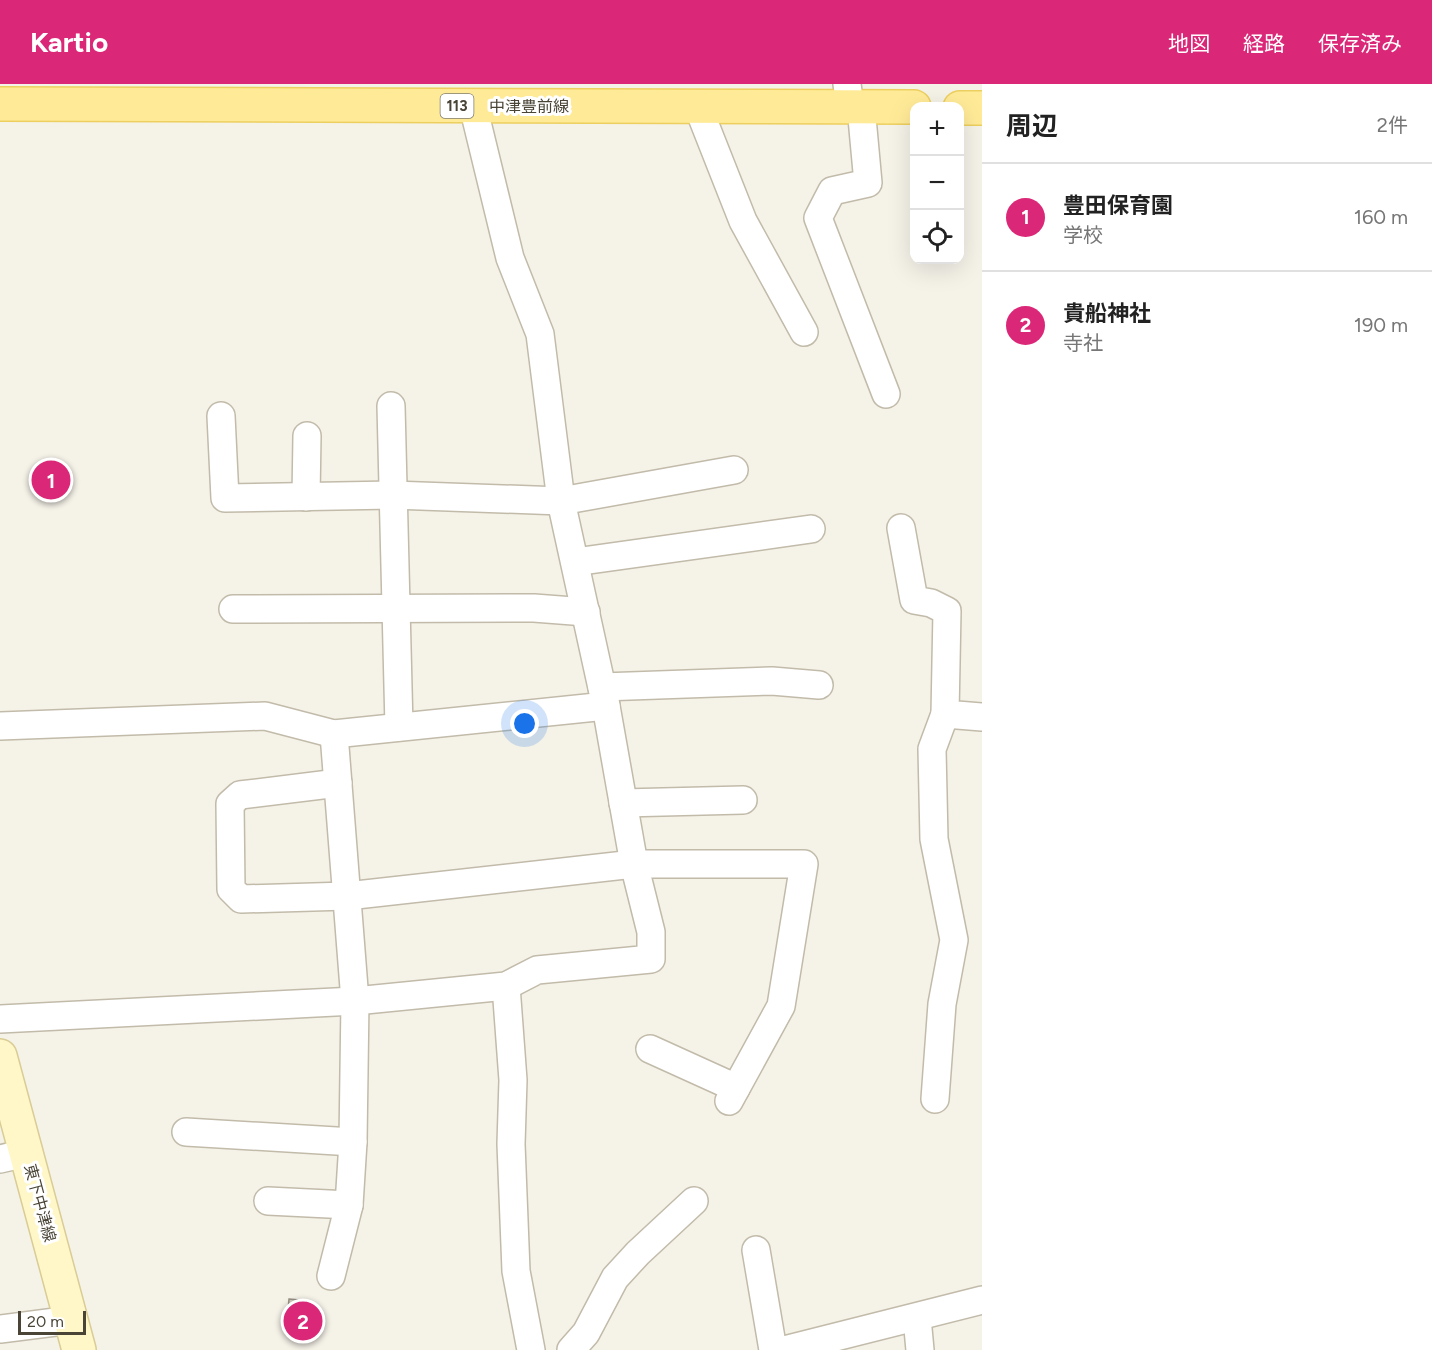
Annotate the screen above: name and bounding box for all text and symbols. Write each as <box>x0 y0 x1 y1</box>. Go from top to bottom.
text: Kartio <box>30 25 108 59</box>
text: 地図 <box>1168 31 1210 56</box>
text: 経路 <box>1243 31 1285 56</box>
text: 保存済み <box>1318 31 1402 56</box>
road number: 113 <box>440 94 474 118</box>
street label: 中津豊前線 <box>489 97 569 116</box>
map controls <box>910 102 964 264</box>
button: + <box>910 102 964 156</box>
text: 周辺 <box>1006 110 1058 142</box>
text: 2件 <box>1377 113 1408 137</box>
button: − <box>910 156 964 210</box>
text: 豊田保育園 <box>1063 192 1173 219</box>
text: 1 <box>1021 205 1030 229</box>
text: 160 m <box>1354 205 1408 229</box>
button: locate <box>910 210 964 264</box>
text: 学校 <box>1063 223 1103 247</box>
text: 貴船神社 <box>1063 300 1151 327</box>
text: 2 <box>1020 313 1031 337</box>
text: 190 m <box>1354 313 1408 337</box>
text: 寺社 <box>1063 331 1103 355</box>
pin: 1 <box>32 458 70 502</box>
your location <box>510 709 539 738</box>
street label: 東下中津線 <box>20 1162 60 1244</box>
pin: 2 <box>284 1298 322 1344</box>
scale bar <box>18 1308 86 1336</box>
text: 20 m <box>27 1312 64 1331</box>

